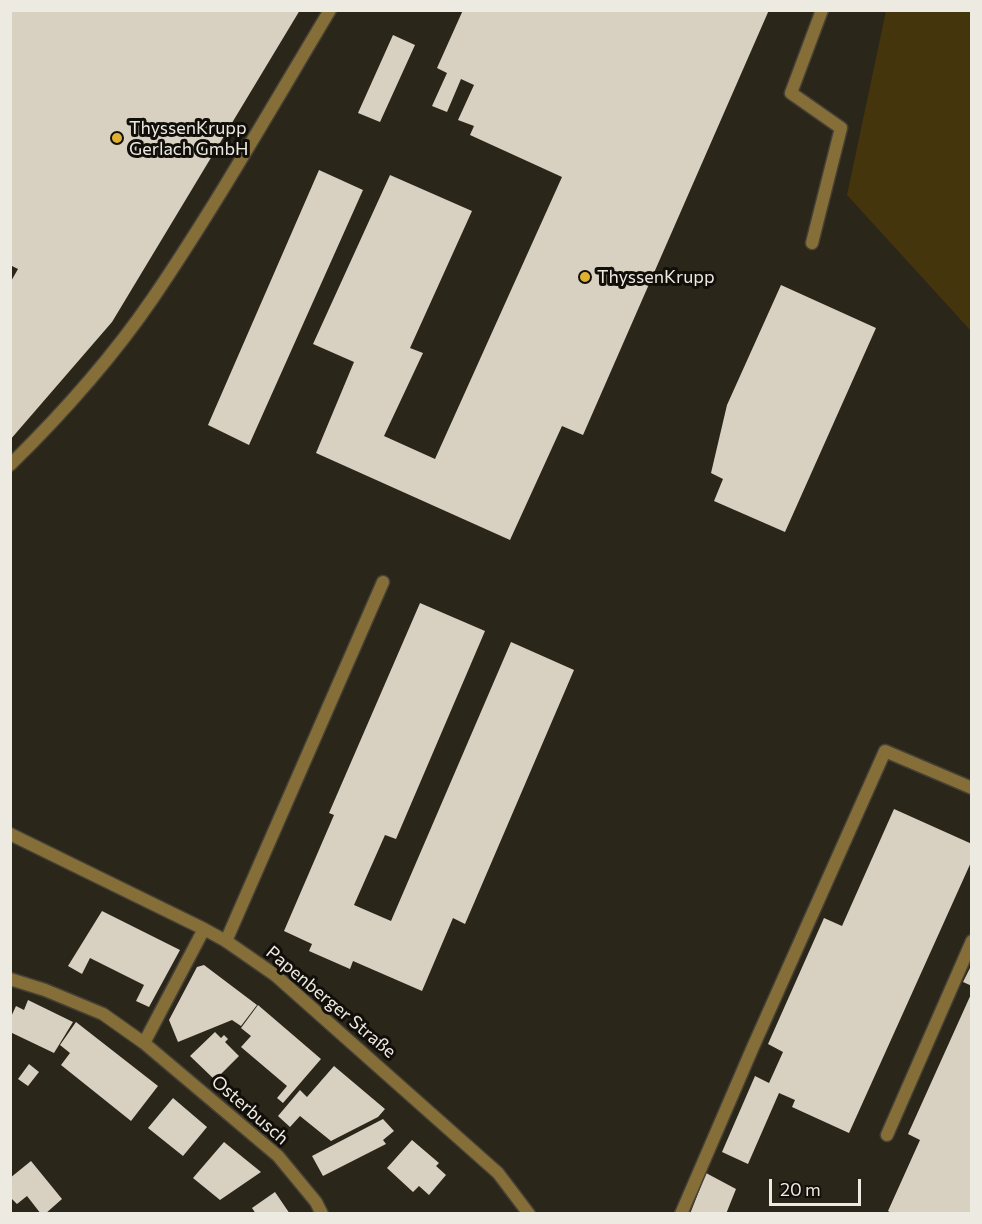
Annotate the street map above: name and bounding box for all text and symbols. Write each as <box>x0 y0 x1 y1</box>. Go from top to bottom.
place label: ThyssenKrupp Gerlach GmbH <box>129 117 249 160</box>
marker: ThyssenKrupp Gerlach GmbH <box>110 131 124 145</box>
place label: ThyssenKrupp <box>597 266 715 288</box>
marker: ThyssenKrupp <box>578 270 592 284</box>
street label: Papenberger Straße <box>262 941 400 1063</box>
street label: Osterbusch <box>207 1071 293 1149</box>
scale bar <box>772 1167 864 1205</box>
text: 20 m <box>780 1178 821 1200</box>

